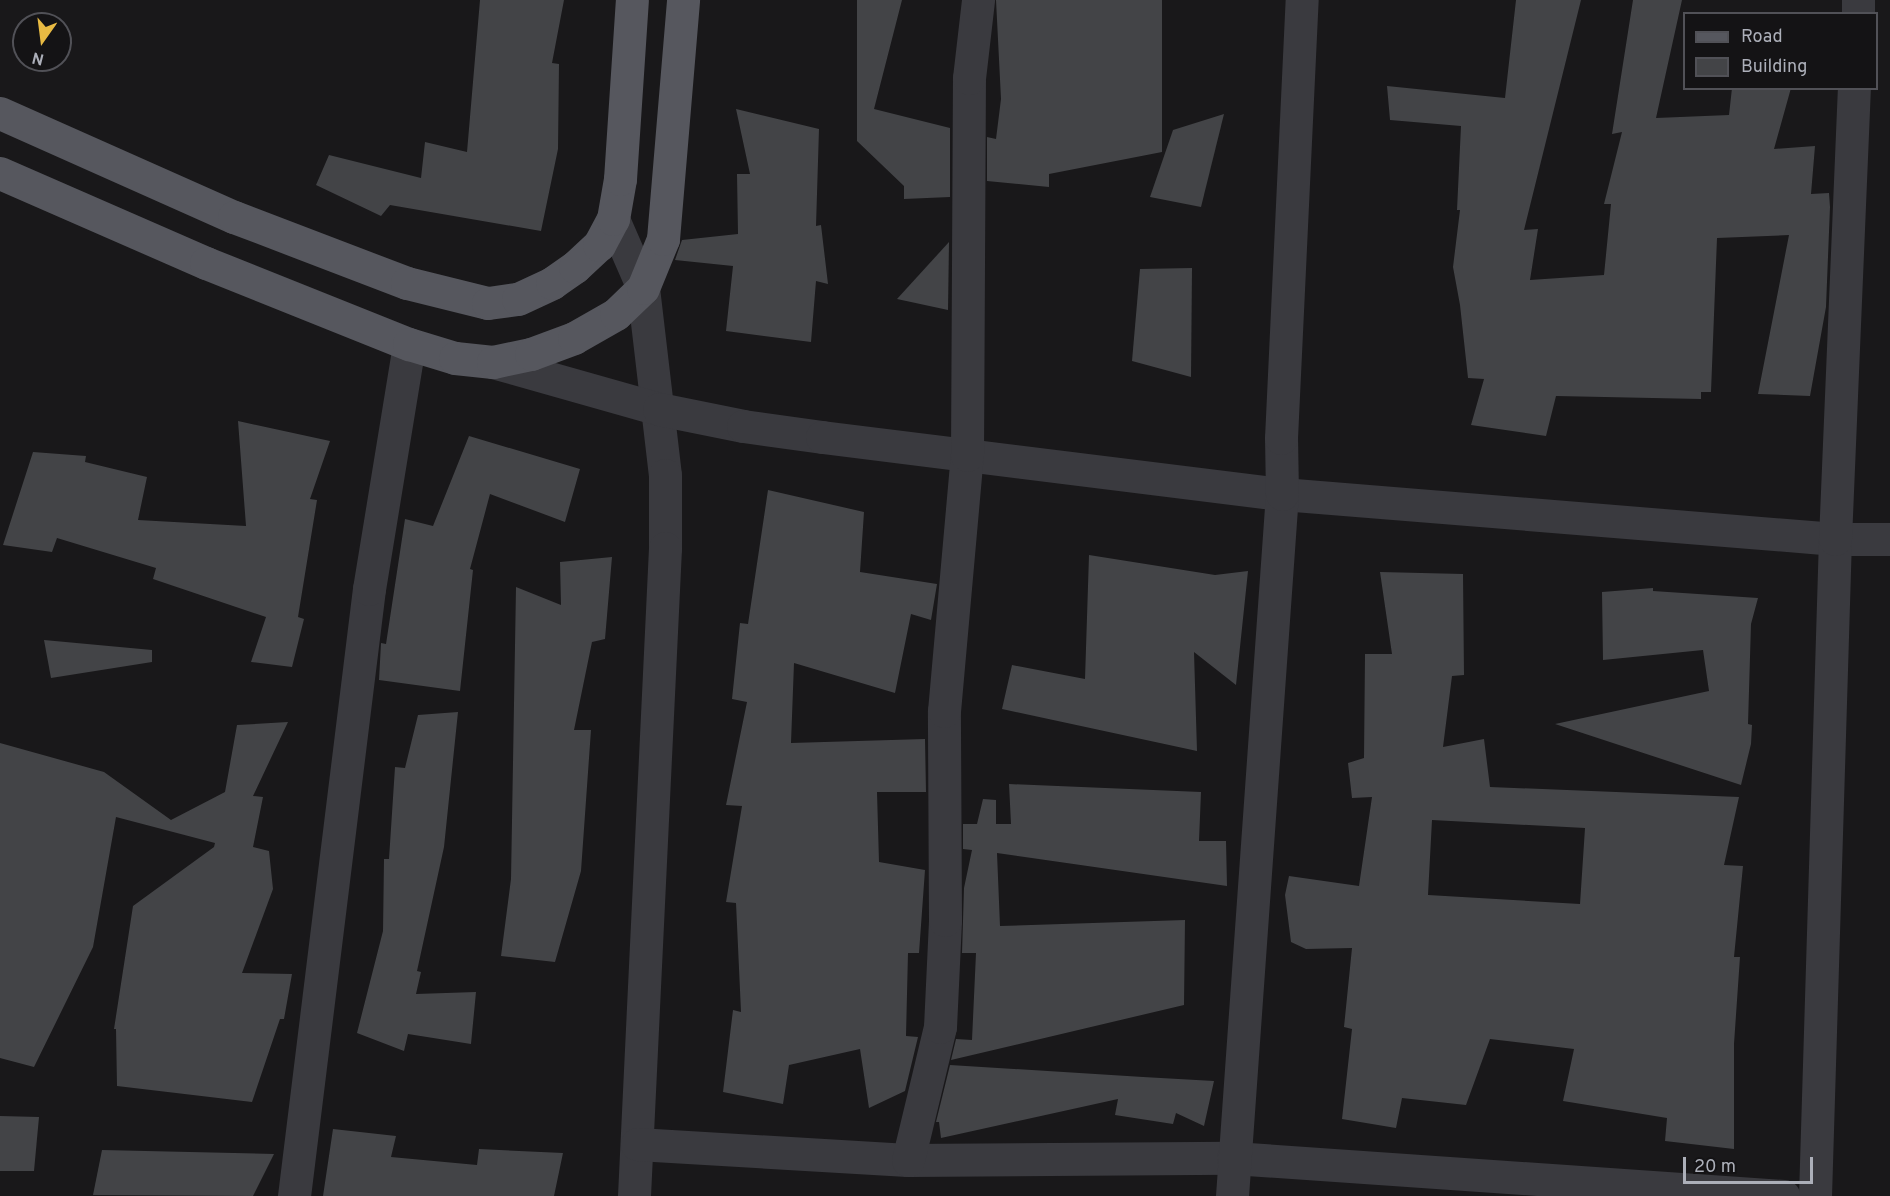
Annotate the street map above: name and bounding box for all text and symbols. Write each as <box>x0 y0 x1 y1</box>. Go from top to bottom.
north arrow <box>12 12 72 72</box>
legend <box>1683 12 1878 90</box>
text: Road <box>1741 26 1783 49</box>
text: N <box>30 46 46 69</box>
text: Building <box>1741 56 1807 79</box>
scale bar <box>1686 1145 1816 1183</box>
text: 20 m <box>1694 1156 1736 1179</box>

